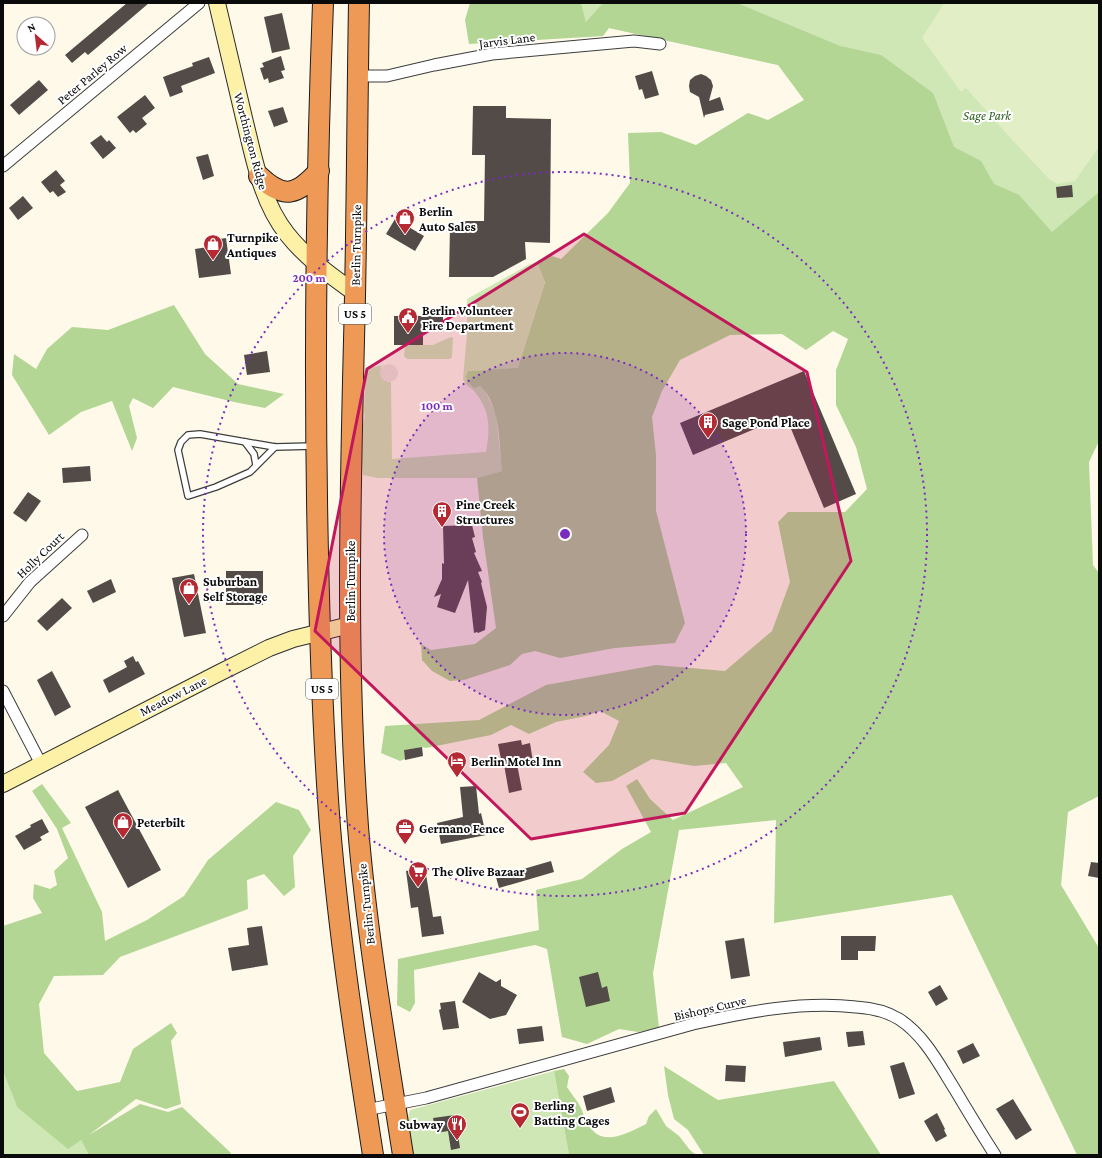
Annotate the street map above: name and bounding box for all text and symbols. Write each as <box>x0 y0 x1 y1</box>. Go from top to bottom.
north arrow <box>16 16 56 56</box>
text: N <box>25 20 38 34</box>
street label: Jarvis Lane <box>477 29 536 51</box>
street label: Peter Parley Row <box>54 40 130 108</box>
street label: Worthington Ridge <box>231 91 271 191</box>
park label: Sage Park <box>963 108 1012 123</box>
street label: Berlin Turnpike <box>348 204 364 286</box>
place label: Berlin Auto Sales <box>418 204 476 234</box>
shop icon: Berlin Auto Sales <box>394 207 416 235</box>
place label: Turnpike Antiques <box>226 230 279 260</box>
shop icon: Turnpike Antiques <box>202 233 224 261</box>
text: 200 m <box>292 271 326 285</box>
place label: Berlin Volunteer Fire Department <box>422 303 514 333</box>
road number: US 5 <box>339 304 371 324</box>
public building icon: Berlin Volunteer Fire Department <box>397 306 419 334</box>
text: 100 m <box>421 399 454 413</box>
building icon: Sage Pond Place <box>697 411 719 439</box>
place label: Sage Pond Place <box>722 415 810 430</box>
place label: Pine Creek Structures <box>456 497 516 527</box>
building icon: Pine Creek Structures <box>431 500 453 528</box>
centre of rings <box>558 527 572 541</box>
street label: Holly Court <box>13 528 67 581</box>
street label: Berlin Turnpike <box>343 540 358 622</box>
place label: Suburban Self Storage <box>203 574 268 604</box>
shop icon: Suburban Self Storage <box>178 577 200 605</box>
street label: Meadow Lane <box>137 673 209 719</box>
road number: US 5 <box>306 679 338 699</box>
hotel icon: Berlin Motel Inn <box>446 750 468 778</box>
place label: Berlin Motel Inn <box>471 754 562 769</box>
shop icon: Peterbilt <box>112 811 134 839</box>
place label: Peterbilt <box>137 815 185 830</box>
office icon: Germano Fence <box>394 817 416 845</box>
place label: Germano Fence <box>419 821 504 836</box>
supermarket icon: The Olive Bazaar <box>407 860 429 888</box>
street label: Berlin Turnpike <box>354 863 378 945</box>
place label: The Olive Bazaar <box>432 864 526 879</box>
street label: Bishops Curve <box>672 992 748 1024</box>
place label: Berling Batting Cages <box>534 1098 610 1128</box>
sports icon: Berling Batting Cages <box>509 1101 531 1129</box>
restaurant icon: Subway <box>446 1113 468 1141</box>
place label: Subway <box>399 1117 444 1132</box>

